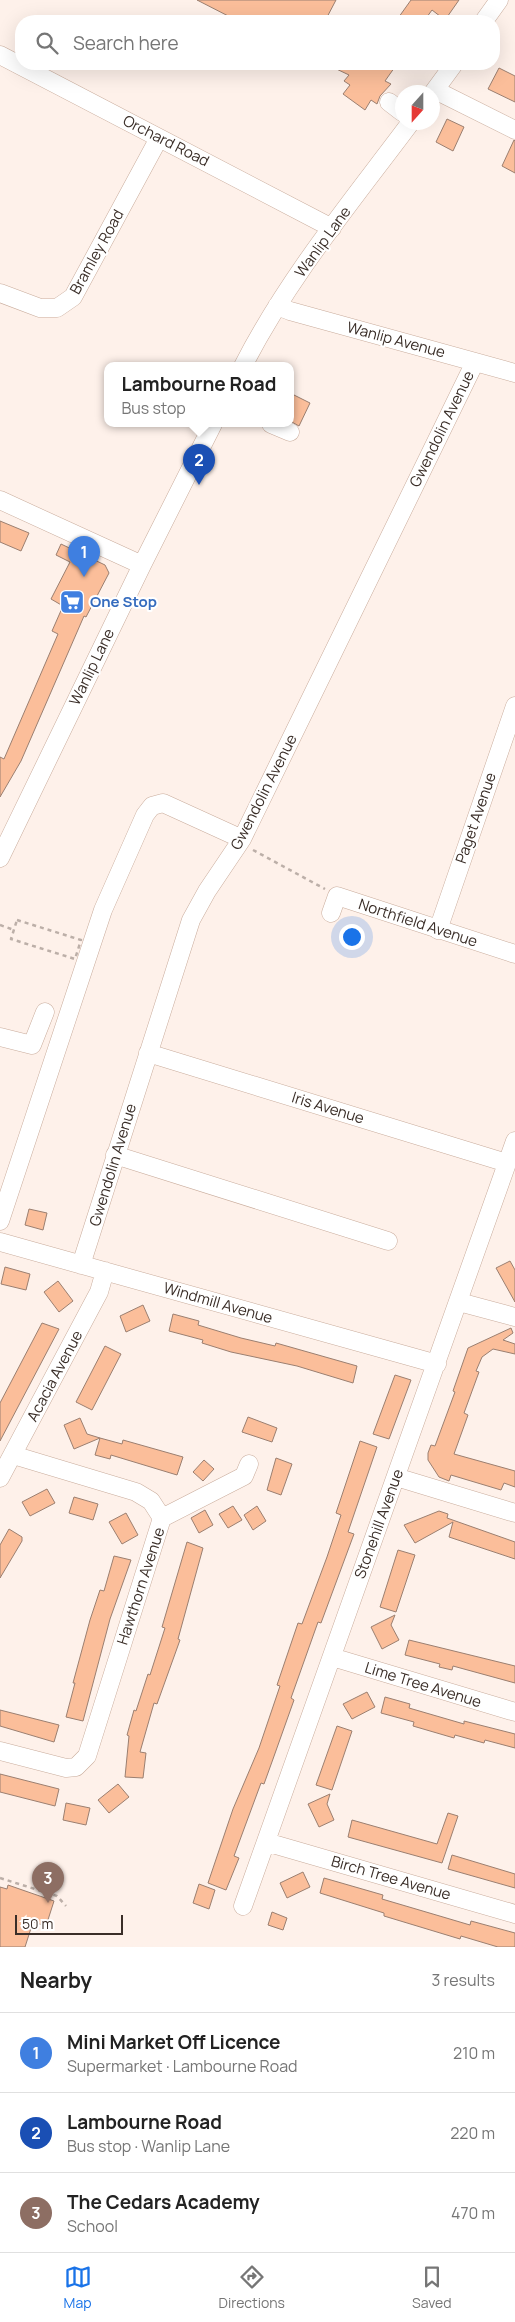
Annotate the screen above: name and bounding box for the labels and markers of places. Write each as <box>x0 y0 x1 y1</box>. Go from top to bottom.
pin: 2 <box>183 444 215 485</box>
pin: 1 <box>68 536 100 577</box>
supermarket icon: One Stop <box>59 589 85 615</box>
place label: One Stop <box>90 591 157 612</box>
pin: 3 <box>32 1862 64 1903</box>

